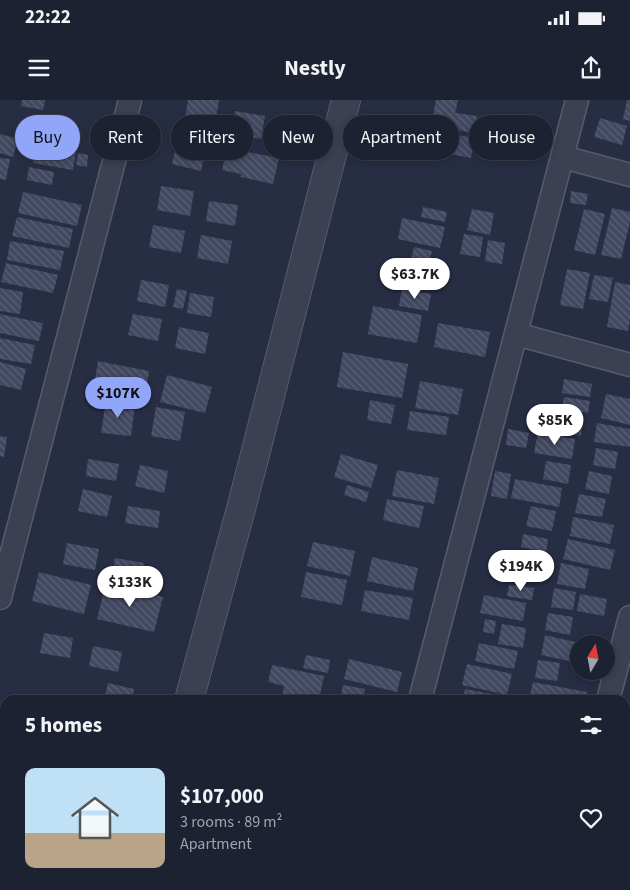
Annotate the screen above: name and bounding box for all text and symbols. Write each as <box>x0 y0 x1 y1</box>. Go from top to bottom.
text: 22:22 <box>25 4 71 31</box>
text: Nestly <box>284 52 346 84</box>
icon: menu <box>25 54 53 82</box>
icon: share <box>577 54 605 82</box>
chip: Buy <box>15 115 80 160</box>
chip: Rent <box>90 115 161 160</box>
chip: Filters <box>171 115 253 160</box>
chip: New <box>263 115 333 160</box>
chip: Apartment <box>343 115 459 160</box>
chip: House <box>469 115 553 160</box>
pin: $63.7K <box>374 258 456 300</box>
text: $63.7K <box>391 263 439 285</box>
pin: $107K <box>83 376 153 419</box>
text: $107K <box>96 382 140 404</box>
pin: $85K <box>525 404 585 446</box>
text: $85K <box>537 409 573 431</box>
pin: $194K <box>486 550 556 592</box>
text: $194K <box>499 555 543 577</box>
pin: $133K <box>95 566 165 608</box>
text: $133K <box>108 571 152 593</box>
north arrow <box>570 635 615 680</box>
map controls <box>570 635 615 680</box>
text: 5 homes <box>25 710 102 740</box>
icon: filters <box>577 711 605 739</box>
text: $107,000 <box>180 781 264 811</box>
icon: home <box>65 788 125 848</box>
icon: heart <box>577 804 605 832</box>
text: 3 rooms · 89 m² <box>180 811 282 833</box>
text: Apartment <box>180 833 252 855</box>

